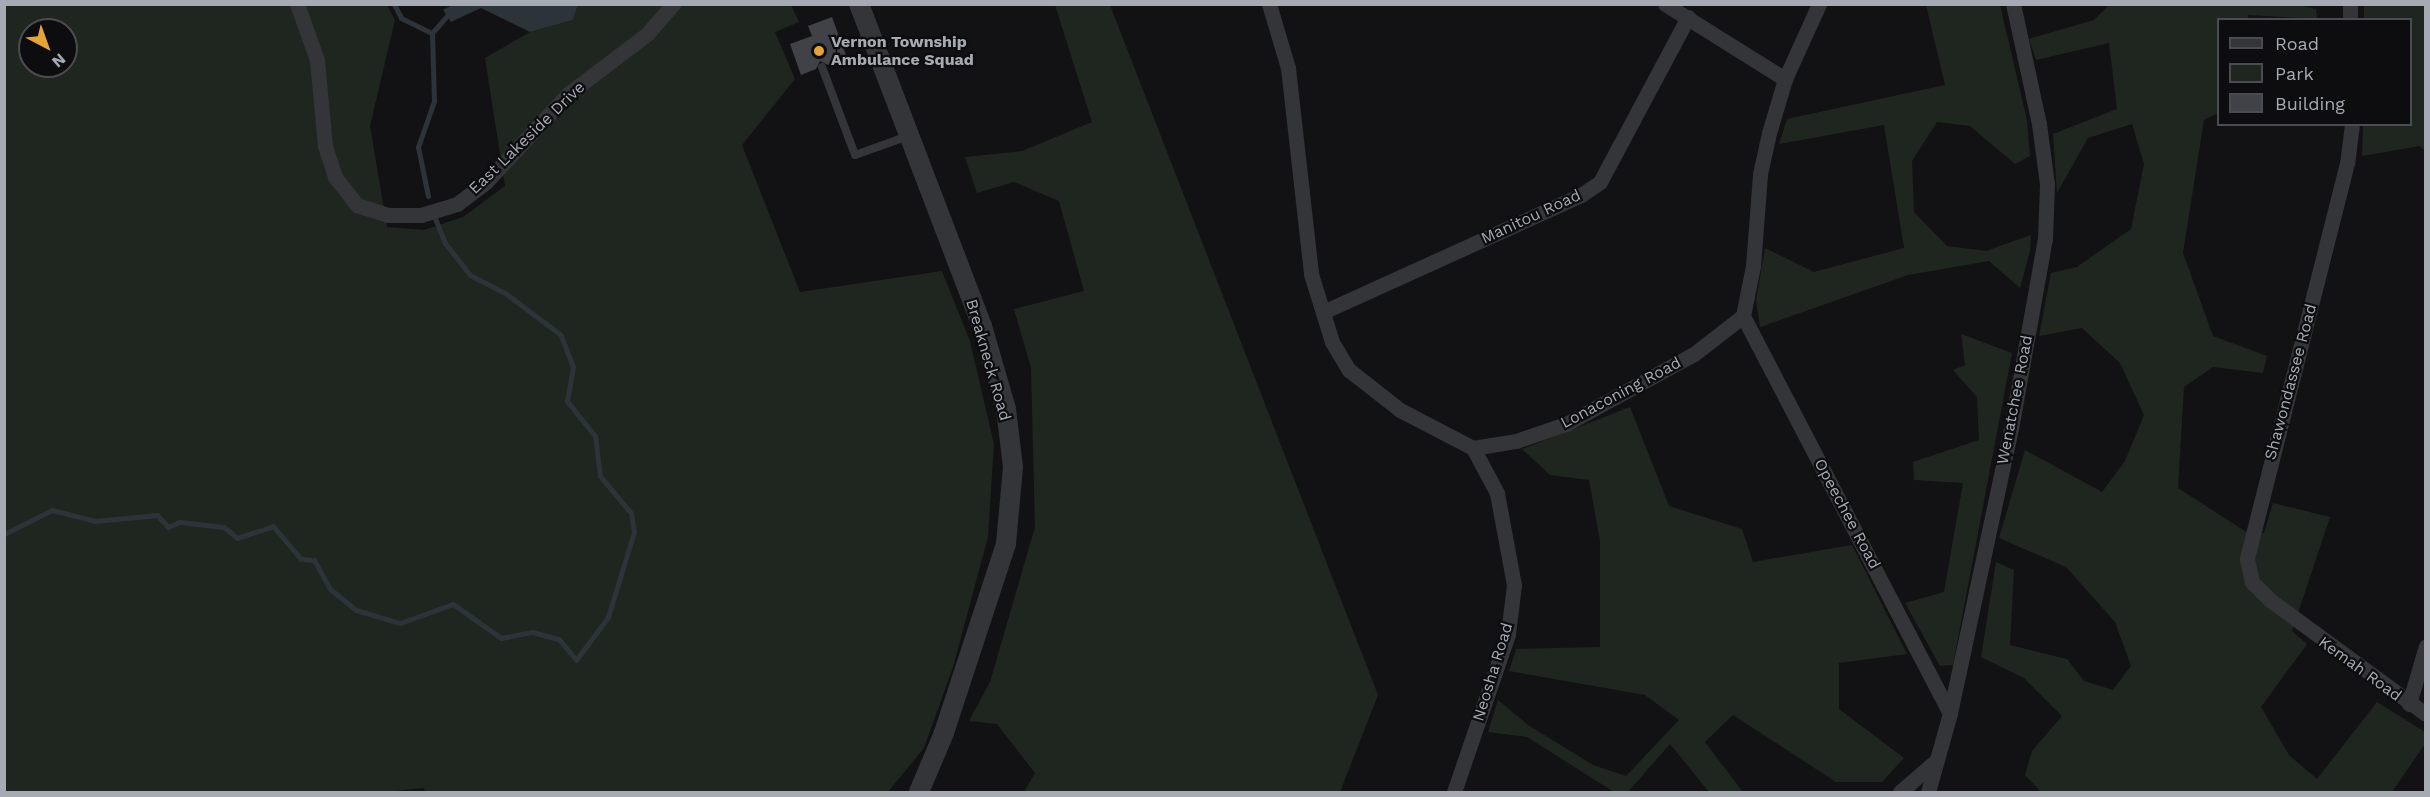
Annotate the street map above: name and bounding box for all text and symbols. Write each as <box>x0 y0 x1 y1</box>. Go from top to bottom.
north arrow <box>18 18 78 78</box>
legend <box>2217 18 2412 126</box>
place label: Vernon Township Ambulance Squad <box>831 32 974 70</box>
text: Road <box>2275 33 2319 54</box>
marker: Vernon Township Ambulance Squad <box>812 44 826 58</box>
text: N <box>48 49 70 72</box>
text: Park <box>2275 63 2314 84</box>
street label: East Lakeside Drive <box>465 78 589 198</box>
text: Building <box>2275 93 2345 114</box>
street label: Manitou Road <box>1478 186 1584 248</box>
street label: Breakneck Road <box>961 297 1015 423</box>
street label: Shawondassee Road <box>2261 302 2321 462</box>
street label: Wenatchee Road <box>1993 334 2037 466</box>
street label: Lonaconing Road <box>1558 353 1684 433</box>
street label: Opeechee Road <box>1810 456 1884 572</box>
street label: Neosha Road <box>1469 620 1517 724</box>
street label: Kemah Road <box>2315 632 2405 706</box>

